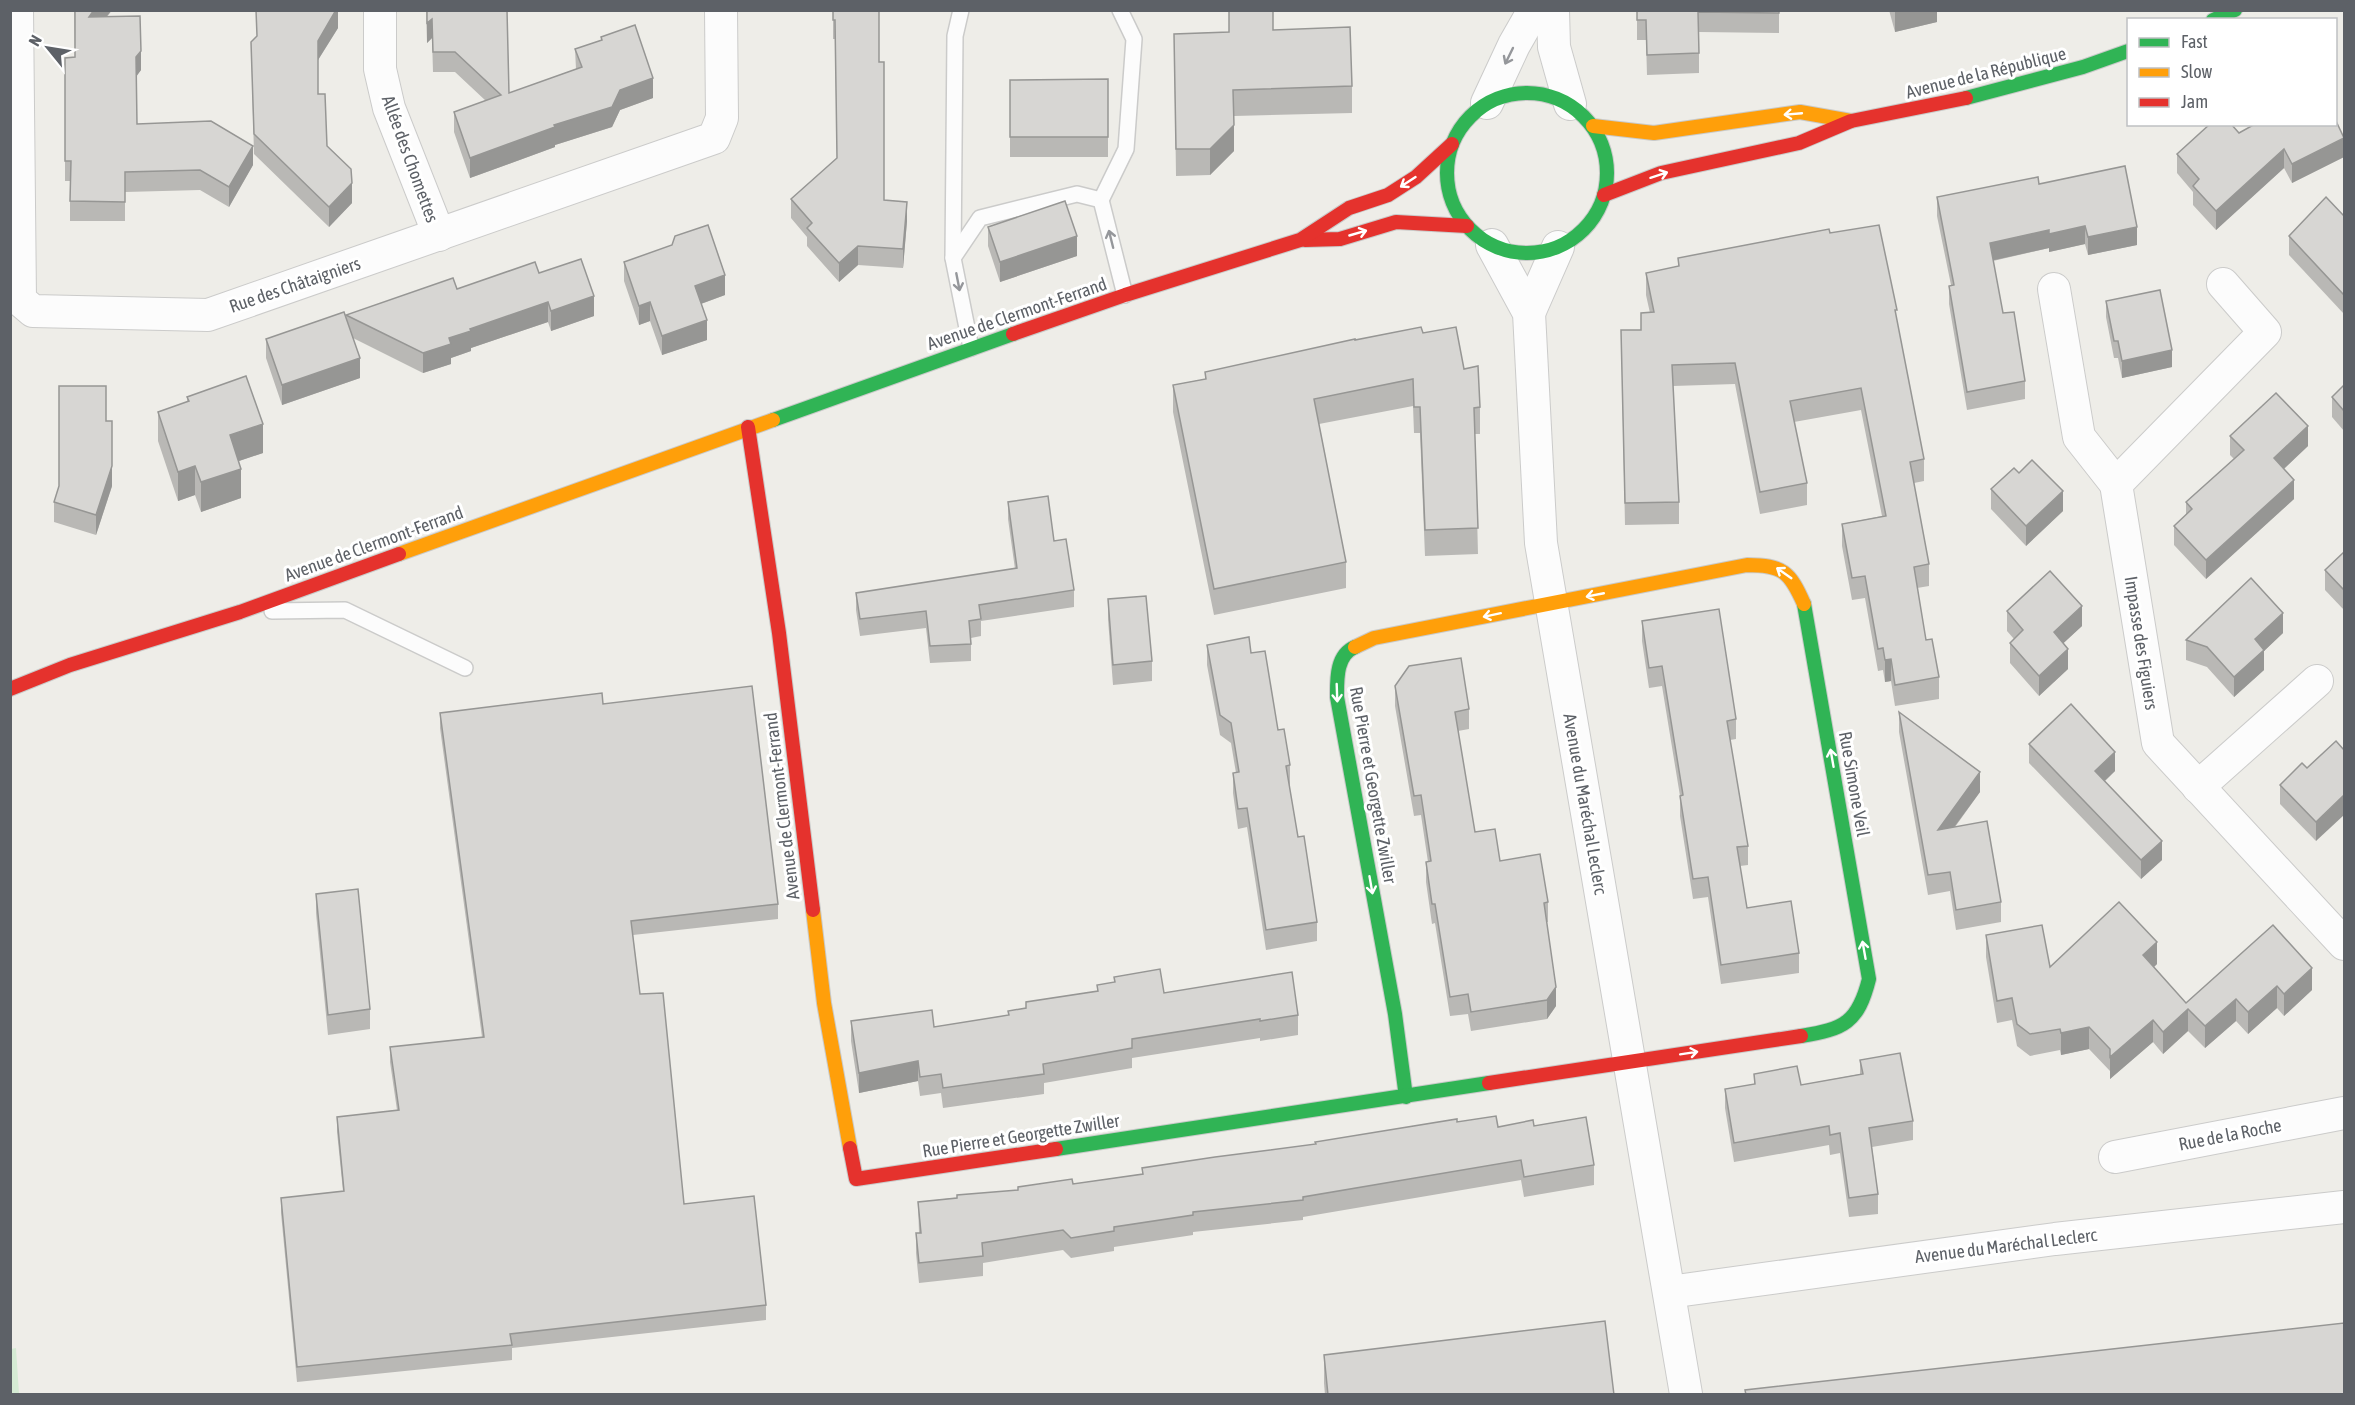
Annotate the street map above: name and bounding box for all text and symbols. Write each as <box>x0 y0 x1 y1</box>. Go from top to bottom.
north arrow <box>18 18 78 78</box>
legend <box>2127 18 2337 126</box>
text: Fast <box>2181 31 2208 52</box>
text: N <box>25 32 45 49</box>
street label: Avenue de la République <box>1904 42 2068 103</box>
one-way arrow <box>1503 46 1515 64</box>
text: Slow <box>2181 61 2212 82</box>
text: Jam <box>2181 91 2208 112</box>
street label: Allée des Chomettes <box>378 92 443 225</box>
one-way arrow <box>1784 108 1803 119</box>
one-way arrow <box>1649 169 1668 180</box>
one-way arrow <box>1400 176 1416 188</box>
one-way arrow <box>1348 227 1367 239</box>
one-way arrow <box>1104 230 1116 249</box>
street label: Rue des Châtaigniers <box>227 252 363 317</box>
one-way arrow <box>953 272 964 291</box>
street label: Avenue de Clermont-Ferrand <box>924 273 1109 354</box>
street label: Avenue de Clermont-Ferrand <box>282 501 466 586</box>
one-way arrow <box>1776 567 1792 580</box>
street label: Impasse des Figuiers <box>2121 575 2162 711</box>
one-way arrow <box>1585 590 1605 601</box>
one-way arrow <box>1483 610 1502 622</box>
one-way arrow <box>1332 683 1343 703</box>
street label: Rue Pierre et Georgette Zwiller <box>1346 685 1401 886</box>
street label: Avenue de Clermont-Ferrand <box>760 711 803 901</box>
street label: Avenue du Maréchal Leclerc <box>1559 712 1612 896</box>
street label: Rue Simone Veil <box>1835 730 1874 838</box>
one-way arrow <box>1826 749 1837 768</box>
one-way arrow <box>1366 875 1377 895</box>
one-way arrow <box>1858 941 1869 961</box>
one-way arrow <box>1678 1048 1698 1059</box>
street label: Rue Pierre et Georgette Zwiller <box>921 1109 1122 1161</box>
street label: Rue de la Roche <box>2177 1114 2283 1155</box>
street label: Avenue du Maréchal Leclerc <box>1914 1224 2098 1267</box>

